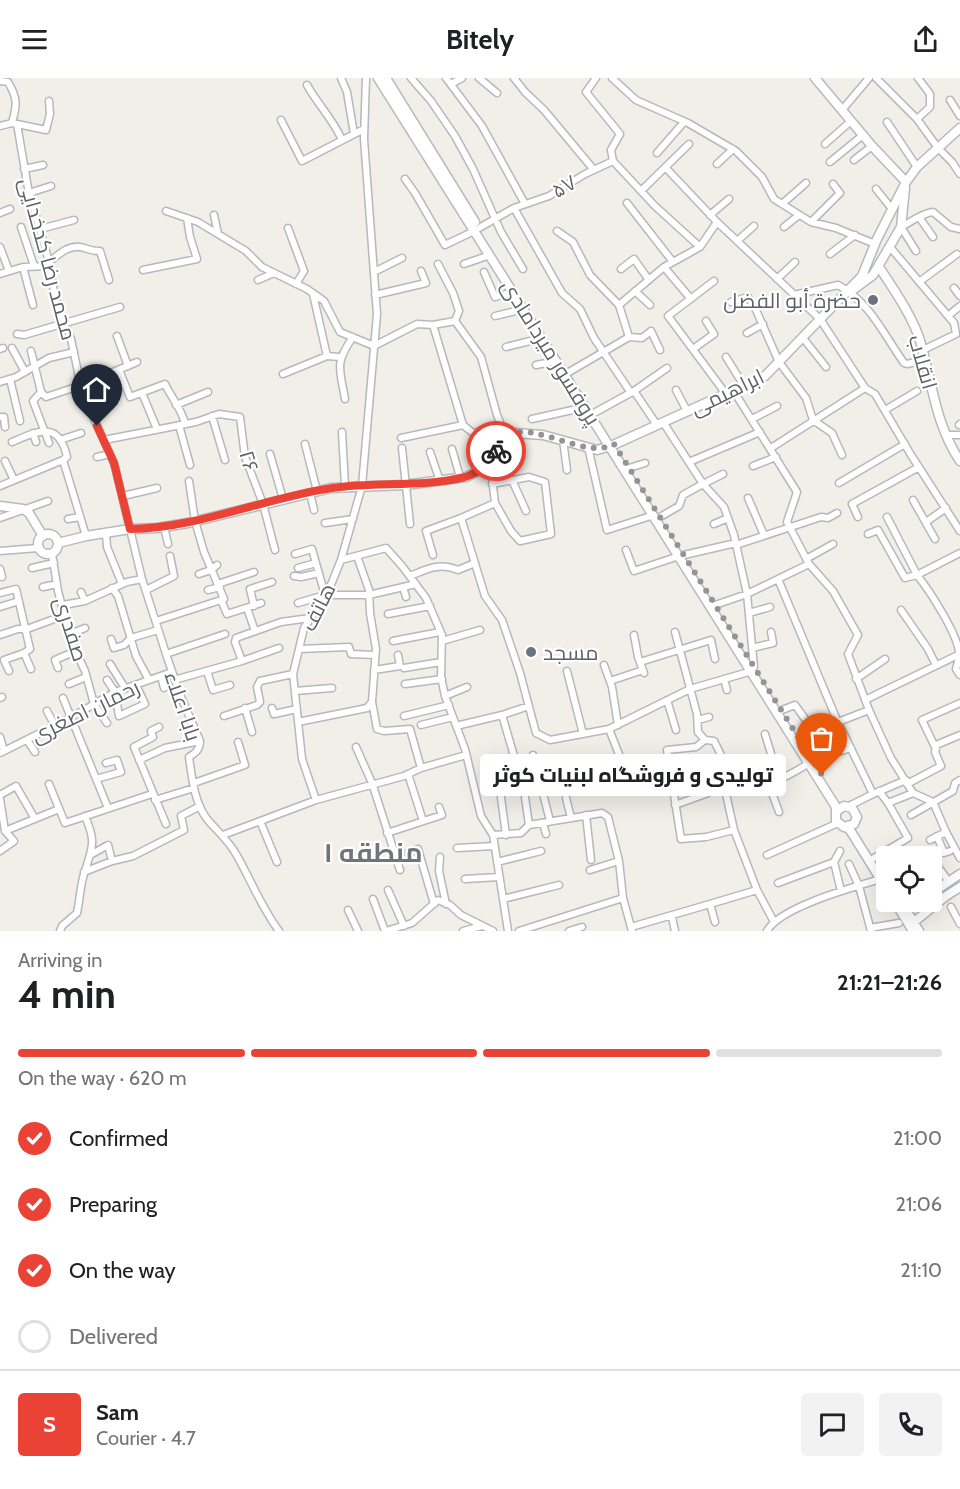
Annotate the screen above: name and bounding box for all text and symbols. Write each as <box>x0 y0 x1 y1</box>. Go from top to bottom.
icon: menu <box>18 23 51 56</box>
text: Bitely <box>446 23 514 56</box>
icon: share <box>909 23 942 56</box>
street label: ۵۷ <box>547 169 581 203</box>
street label: محمد رضا کدخدایی <box>13 175 82 343</box>
street label: پروفسور میردامادی <box>494 275 606 431</box>
place label: حضرة أبو الفضل <box>723 288 861 314</box>
marker: حضرة أبو الفضل <box>866 293 880 307</box>
street label: انقلاب <box>903 332 943 392</box>
street label: ابراهیمی <box>686 363 768 421</box>
pin <box>71 364 122 426</box>
icon: home <box>80 373 113 406</box>
courier <box>466 421 526 481</box>
icon: bike <box>480 435 513 468</box>
street label: ۲۶ <box>234 447 264 475</box>
street label: هاتف <box>295 579 341 635</box>
street label: صفدری <box>48 594 93 665</box>
place label: مسجد <box>543 640 598 665</box>
marker: مسجد <box>524 645 538 659</box>
street label: بابا اعلاء <box>159 668 207 744</box>
street label: رحمان اصغری <box>27 674 144 749</box>
pin <box>796 713 847 775</box>
icon: bag <box>805 722 838 755</box>
callout: تولیدی و فروشگاه لبنیات کوثر <box>480 754 786 796</box>
text: تولیدی و فروشگاه لبنیات کوثر <box>493 763 773 787</box>
district label: منطقه ۱ <box>323 836 423 869</box>
map controls <box>876 846 942 912</box>
button: locate <box>876 846 942 912</box>
text: Arriving in <box>18 948 102 972</box>
text: 21:21–21:26 <box>837 969 942 996</box>
text: 4 min <box>18 970 116 1018</box>
text: On the way · 620 m <box>18 1066 187 1090</box>
icon: check <box>18 1122 51 1155</box>
text: Confirmed <box>69 1125 168 1152</box>
text: 21:00 <box>893 1126 942 1150</box>
icon: check <box>18 1188 51 1221</box>
text: Preparing <box>69 1191 157 1218</box>
text: 21:06 <box>896 1192 942 1216</box>
icon: check <box>18 1254 51 1287</box>
text: On the way <box>69 1257 176 1284</box>
text: 21:10 <box>900 1258 942 1282</box>
text: Delivered <box>69 1323 158 1350</box>
button: chat <box>801 1393 864 1456</box>
button: phone <box>879 1393 942 1456</box>
text: Sam <box>96 1399 139 1426</box>
text: S <box>43 1411 56 1438</box>
text: Courier · 4.7 <box>96 1426 196 1450</box>

